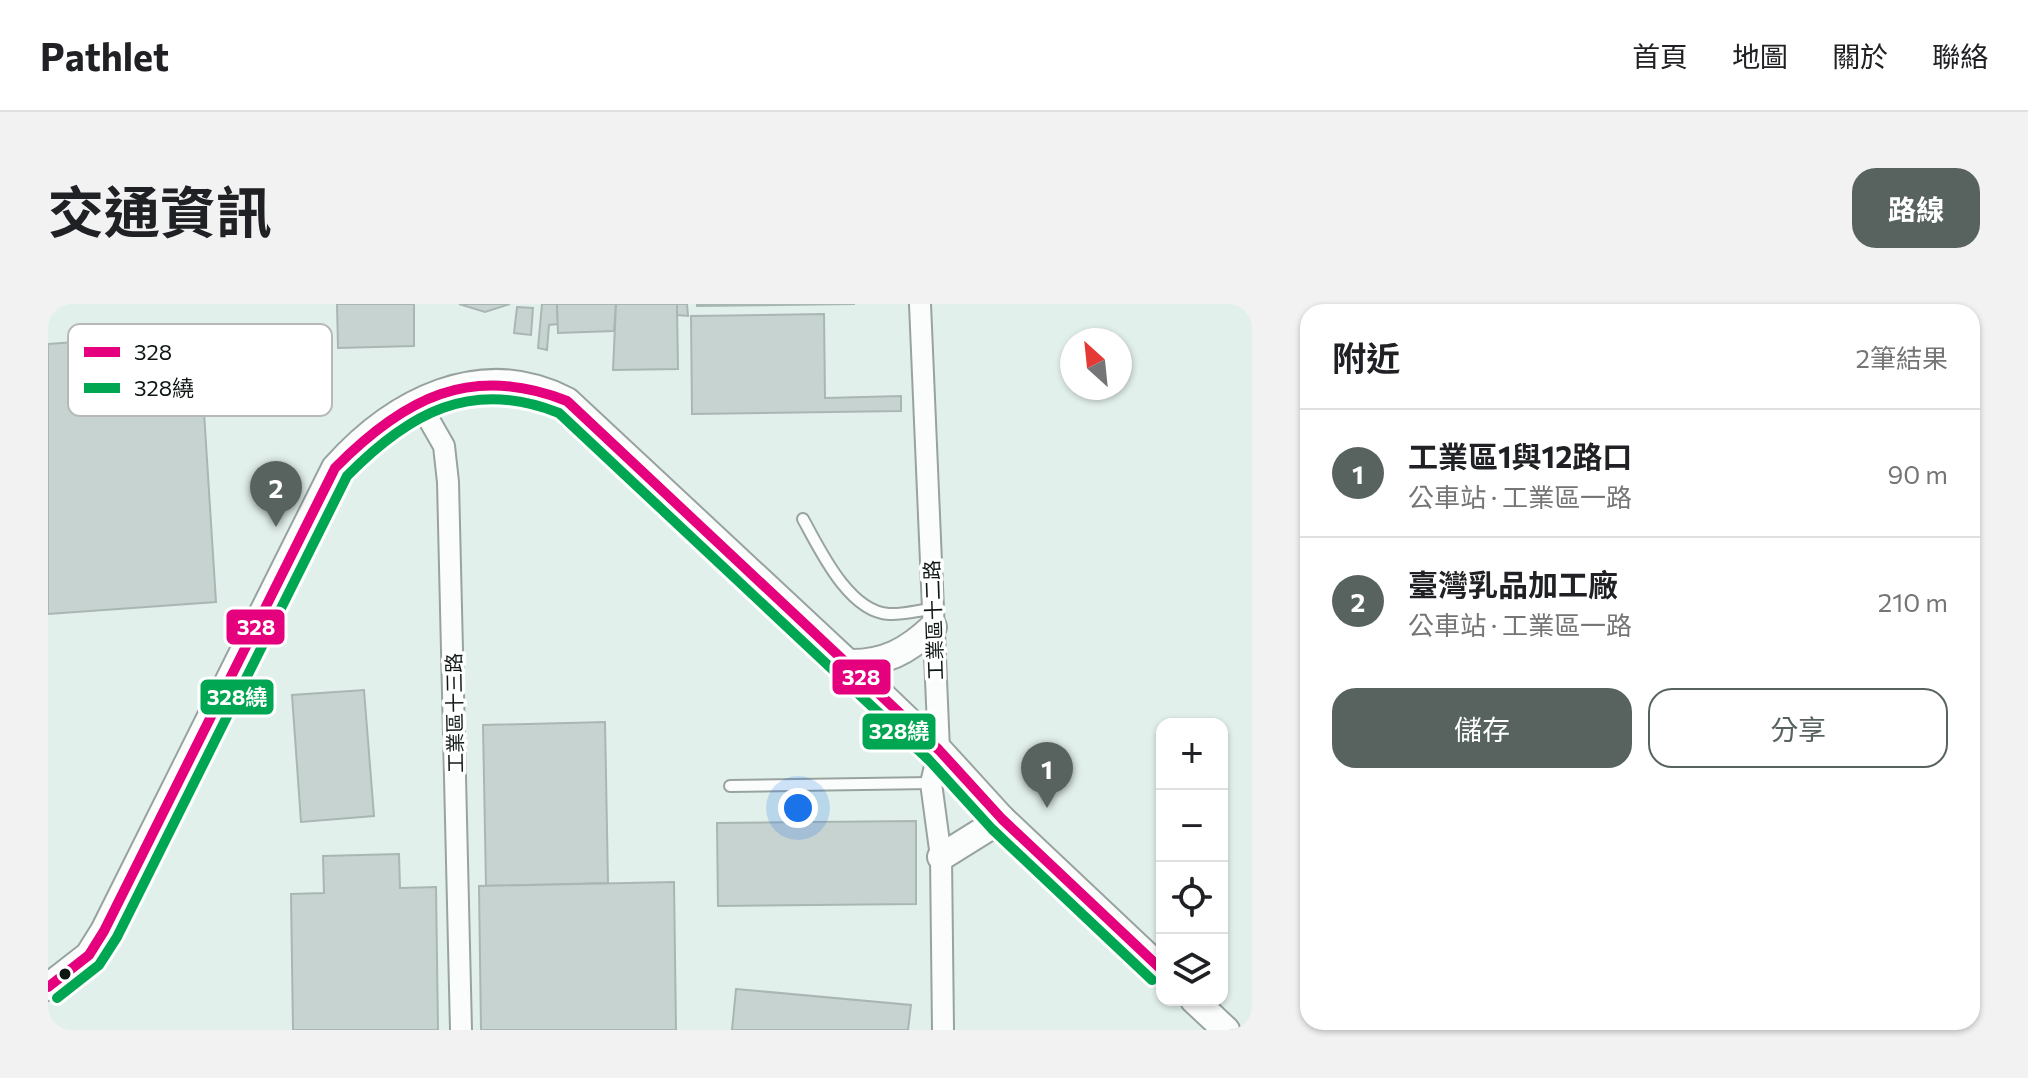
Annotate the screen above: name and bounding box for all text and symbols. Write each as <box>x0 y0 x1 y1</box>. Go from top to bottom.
text: Pathlet <box>40 32 169 79</box>
text: 首頁 <box>1632 39 1688 73</box>
text: 地圖 <box>1732 39 1788 73</box>
text: 關於 <box>1832 39 1888 73</box>
text: 聯絡 <box>1932 39 1988 73</box>
button: 路線 <box>1852 168 1980 248</box>
text: 交通資訊 <box>48 176 272 245</box>
legend <box>68 324 332 416</box>
north arrow <box>1060 328 1132 400</box>
text: 附近 <box>1332 336 1400 378</box>
text: 328 <box>134 338 172 365</box>
text: 2筆結果 <box>1856 342 1948 373</box>
text: 328繞 <box>134 374 194 401</box>
text: 工業區1與12路口 <box>1408 437 1632 474</box>
text: 1 <box>1352 458 1364 489</box>
text: 90 m <box>1888 458 1948 489</box>
pin: 2 <box>250 461 302 527</box>
text: 公車站 · 工業區一路 <box>1408 481 1632 512</box>
street label: 工業區十二路 <box>919 560 947 680</box>
text: 臺灣乳品加工廠 <box>1408 565 1618 602</box>
text: 2 <box>1351 586 1365 617</box>
text: 210 m <box>1878 586 1948 617</box>
line badge: 328 <box>225 608 286 646</box>
text: 公車站 · 工業區一路 <box>1408 609 1632 640</box>
text: 328 <box>237 613 275 640</box>
street label: 工業區十三路 <box>441 653 467 773</box>
line badge: 328 <box>831 658 892 696</box>
text: 328 <box>842 663 880 690</box>
line badge: 328繞 <box>199 678 275 716</box>
text: 328繞 <box>207 683 267 710</box>
button: 儲存 <box>1332 688 1632 768</box>
button: 分享 <box>1648 688 1948 768</box>
line badge: 328繞 <box>861 712 937 751</box>
text: 328繞 <box>869 717 929 744</box>
map controls <box>1156 718 1228 1006</box>
button: + <box>1156 718 1228 790</box>
pin: 1 <box>1021 742 1073 808</box>
your location <box>778 788 818 828</box>
button: − <box>1156 790 1228 862</box>
button: locate <box>1156 862 1228 934</box>
button: layers <box>1156 934 1228 1006</box>
unlabelled marker <box>57 966 73 982</box>

